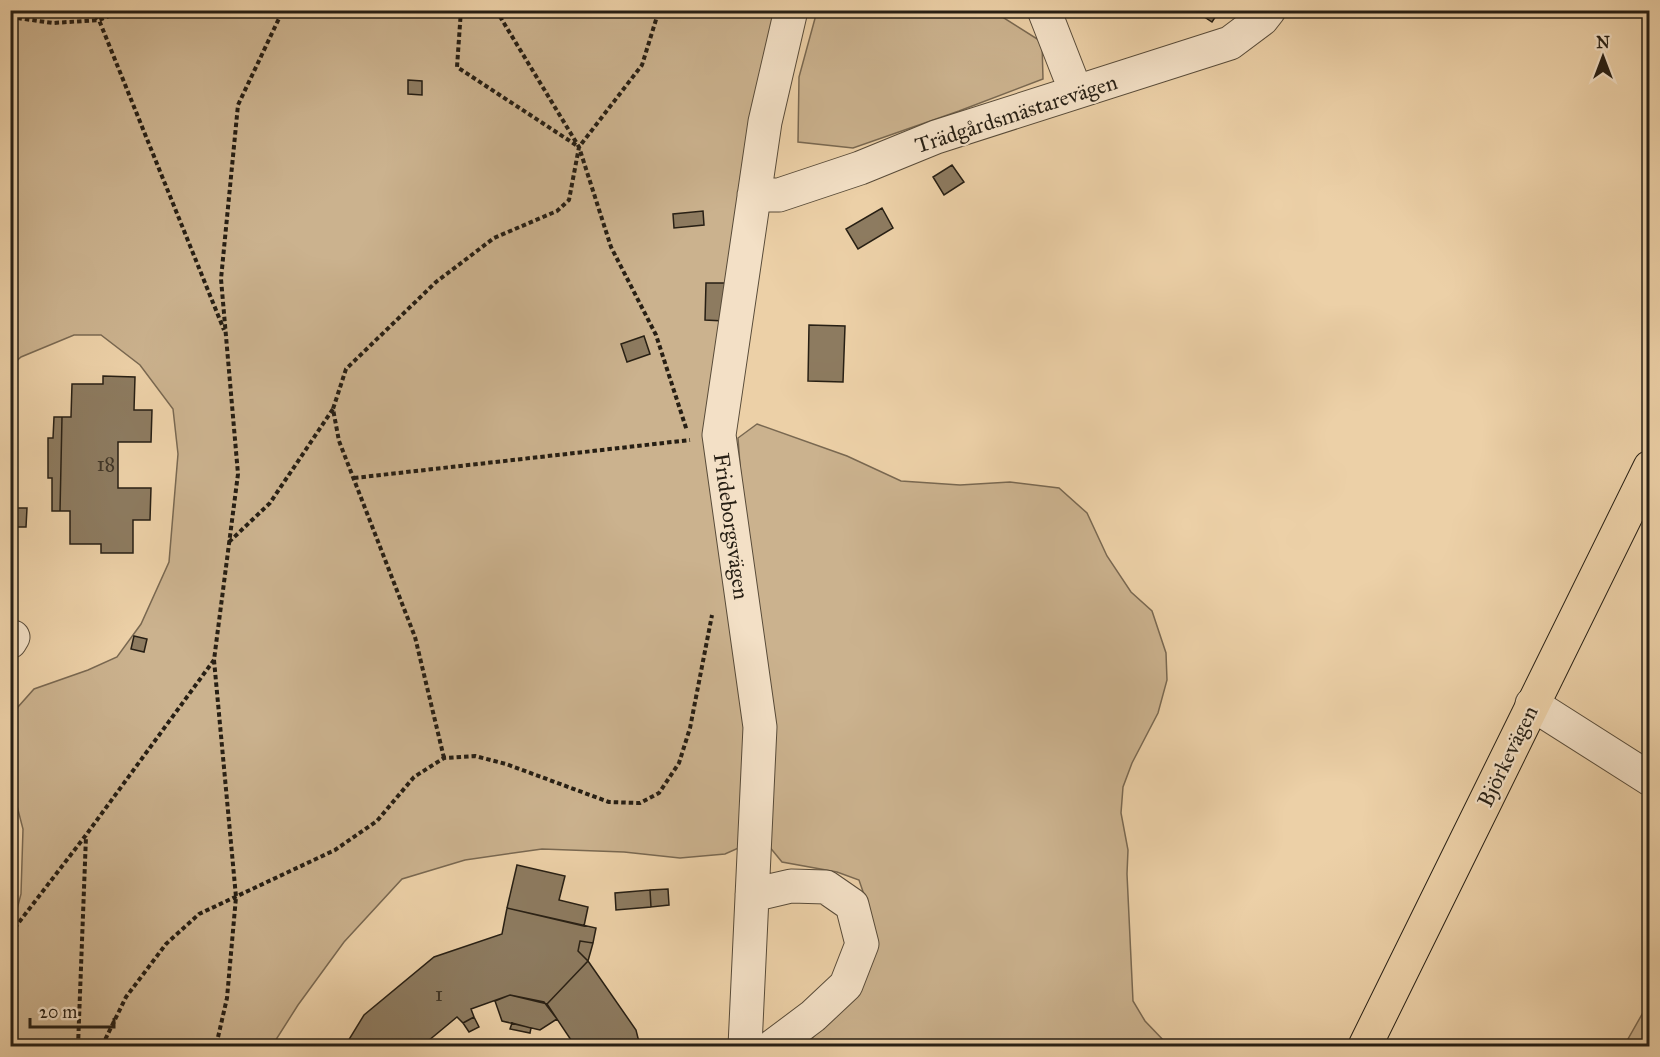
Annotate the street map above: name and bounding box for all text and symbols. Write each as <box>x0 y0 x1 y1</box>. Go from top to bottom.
north arrow <box>1573 27 1633 87</box>
text: N <box>1596 33 1610 52</box>
street label: Trädgårdsmästarevägen <box>912 68 1121 159</box>
street label: Frideborgsvägen <box>708 451 755 601</box>
house number: 18 <box>97 452 115 476</box>
street label: Björkevägen <box>1471 701 1544 811</box>
house number: 1 <box>435 982 443 1006</box>
scale bar <box>30 991 114 1029</box>
text: 20 m <box>39 1001 77 1023</box>

